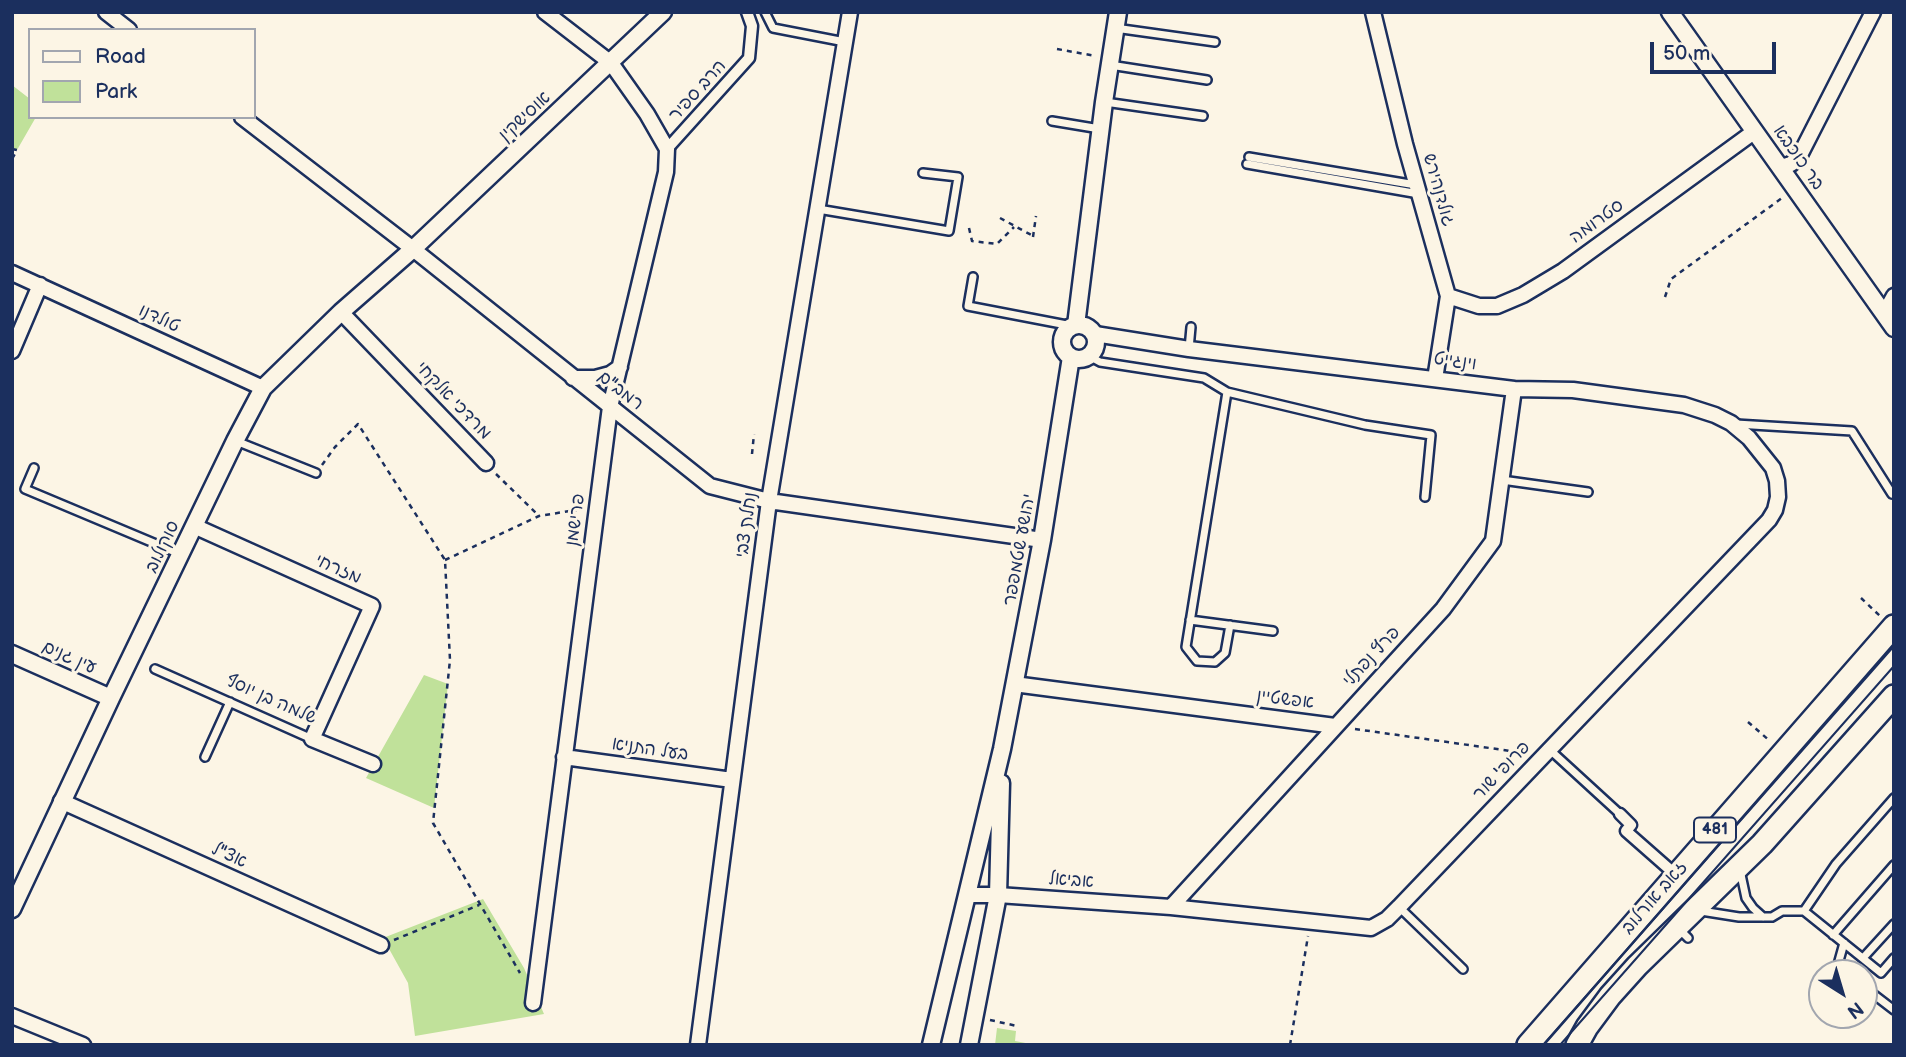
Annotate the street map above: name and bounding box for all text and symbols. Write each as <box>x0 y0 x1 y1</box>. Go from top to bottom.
legend <box>28 28 256 119</box>
scale bar <box>1654 28 1780 72</box>
text: 50 m <box>1663 41 1710 66</box>
text: Road <box>95 44 146 69</box>
street label: הרב ספיר <box>665 56 731 126</box>
text: Park <box>95 79 137 104</box>
street label: אוסישקין <box>494 87 556 147</box>
street label: בר כוכבא <box>1768 121 1828 195</box>
street label: גולדנהירש <box>1417 151 1459 229</box>
street label: סטרומה <box>1566 195 1628 249</box>
street label: טולדנו <box>135 300 183 338</box>
street label: וינגייט <box>1432 348 1478 376</box>
street label: מרדכי אלקחי <box>411 358 495 444</box>
street label: רמב"ם <box>593 366 647 416</box>
street label: נחלת צבי <box>732 491 762 559</box>
street label: פרישמן <box>562 492 590 548</box>
street label: יהושע שטמפפר <box>1000 492 1040 608</box>
street label: סוקולוב <box>141 517 185 577</box>
street label: מזרחי <box>311 550 365 590</box>
street label: פרץ נפתלי <box>1339 622 1405 692</box>
street label: עין גנים <box>38 636 100 680</box>
street label: שלמה בן יוסף <box>222 670 320 730</box>
street label: אפשטיין <box>1255 686 1315 714</box>
street label: בעל התניא <box>610 734 690 766</box>
street label: פרופ' שור <box>1469 737 1535 805</box>
road number: 481 <box>1694 818 1736 842</box>
street label: אצ"ל <box>208 839 250 873</box>
street label: זאב אורלוב <box>1617 857 1693 939</box>
street label: אביאל <box>1048 869 1094 893</box>
north arrow <box>1808 959 1878 1029</box>
text: N <box>1842 996 1867 1023</box>

